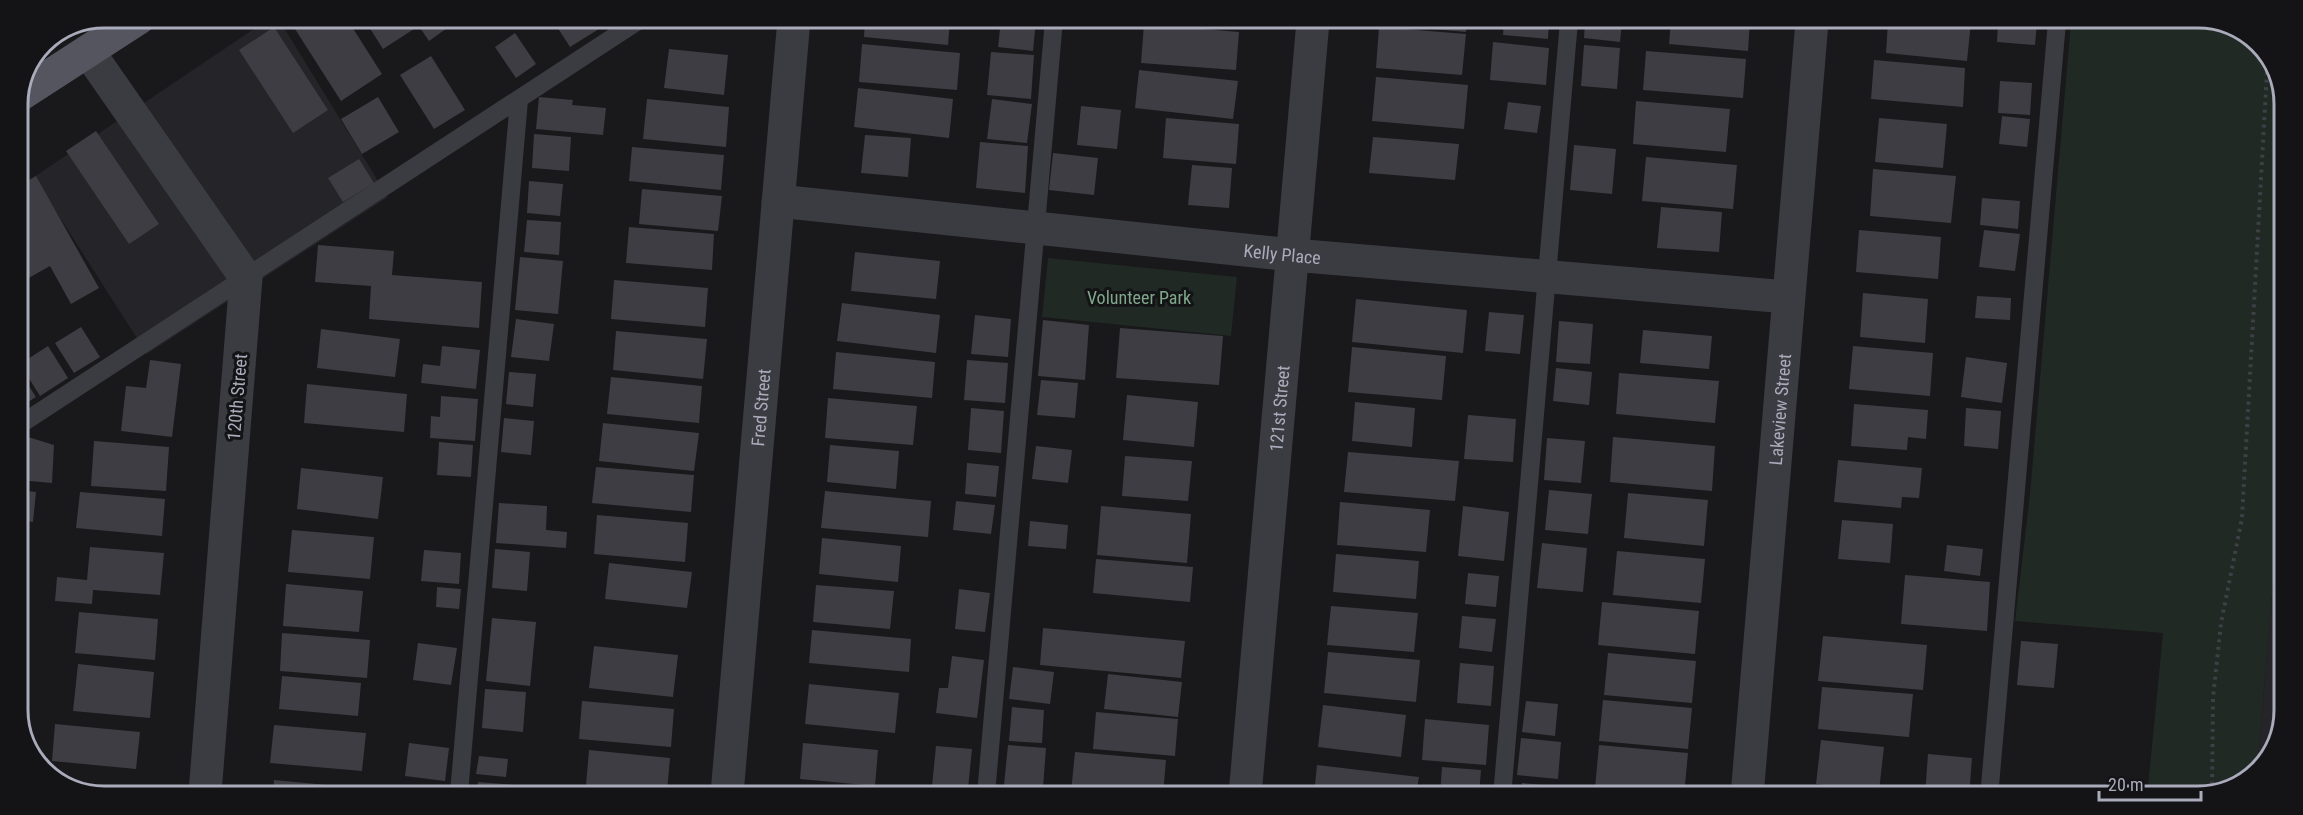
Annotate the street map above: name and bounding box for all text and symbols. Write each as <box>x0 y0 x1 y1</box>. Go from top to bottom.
street label: Kelly Place <box>1243 239 1322 268</box>
park label: Volunteer Park <box>1087 287 1191 308</box>
street label: 120th Street <box>223 353 251 441</box>
street label: Lakeview Street <box>1764 353 1795 466</box>
street label: 121st Street <box>1265 364 1293 453</box>
street label: Fred Street <box>747 368 774 447</box>
scale bar <box>2099 764 2201 802</box>
text: 20 m <box>2108 774 2143 795</box>

